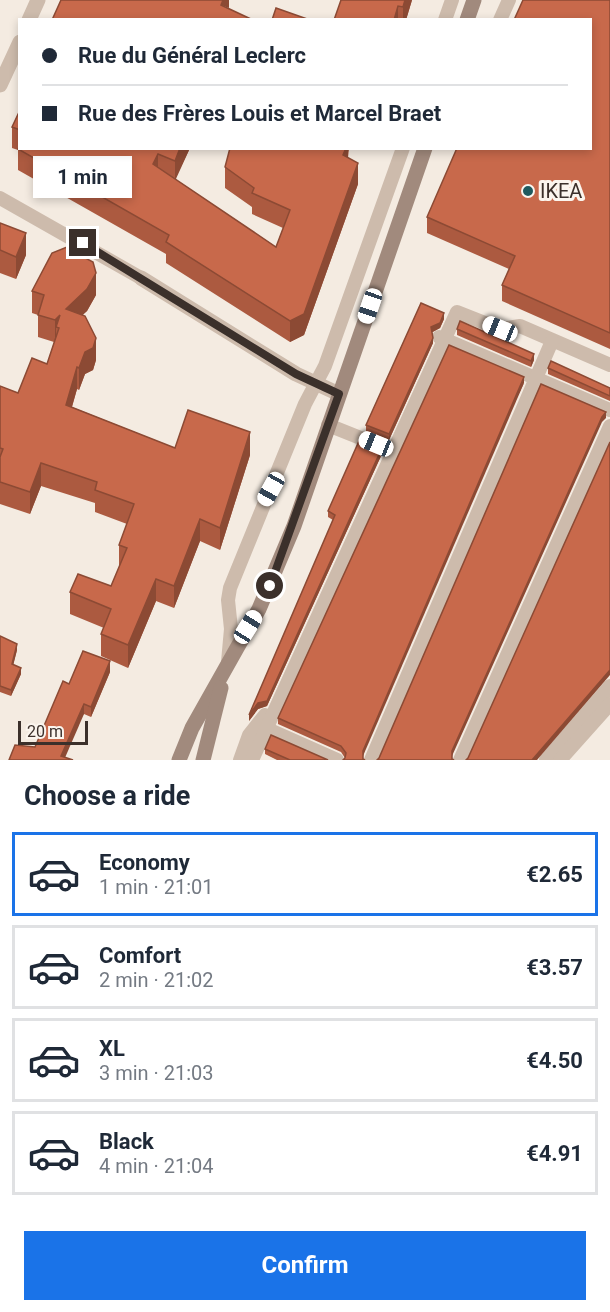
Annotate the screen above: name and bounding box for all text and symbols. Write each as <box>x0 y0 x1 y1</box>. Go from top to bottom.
text: Rue du Général Leclerc <box>78 43 306 68</box>
text: Rue des Frères Louis et Marcel Braet <box>78 101 441 126</box>
callout: 1 min <box>34 156 132 198</box>
text: 1 min <box>57 165 108 189</box>
place label: IKEA <box>540 179 582 203</box>
marker: IKEA <box>521 184 535 198</box>
route end <box>69 229 96 256</box>
car <box>356 286 384 326</box>
car <box>480 314 520 344</box>
car <box>356 429 396 459</box>
car <box>254 469 288 509</box>
route start <box>256 572 283 599</box>
car <box>231 607 265 647</box>
scale bar <box>18 718 88 746</box>
text: 20 m <box>27 722 63 741</box>
text: Choose a ride <box>24 780 190 812</box>
icon: car <box>27 847 81 901</box>
text: Economy <box>99 850 190 875</box>
text: €2.65 <box>526 862 583 887</box>
text: 1 min · 21:01 <box>99 875 214 899</box>
icon: car <box>27 940 81 994</box>
text: Comfort <box>99 943 181 968</box>
text: €3.57 <box>526 955 583 980</box>
text: 2 min · 21:02 <box>99 968 214 992</box>
icon: car <box>27 1033 81 1087</box>
text: XL <box>99 1036 125 1061</box>
text: €4.50 <box>526 1048 583 1073</box>
text: 3 min · 21:03 <box>99 1061 214 1085</box>
icon: car <box>27 1126 81 1180</box>
text: Black <box>99 1129 154 1154</box>
text: €4.91 <box>526 1141 583 1166</box>
text: 4 min · 21:04 <box>99 1154 214 1178</box>
button: Confirm <box>24 1231 586 1300</box>

